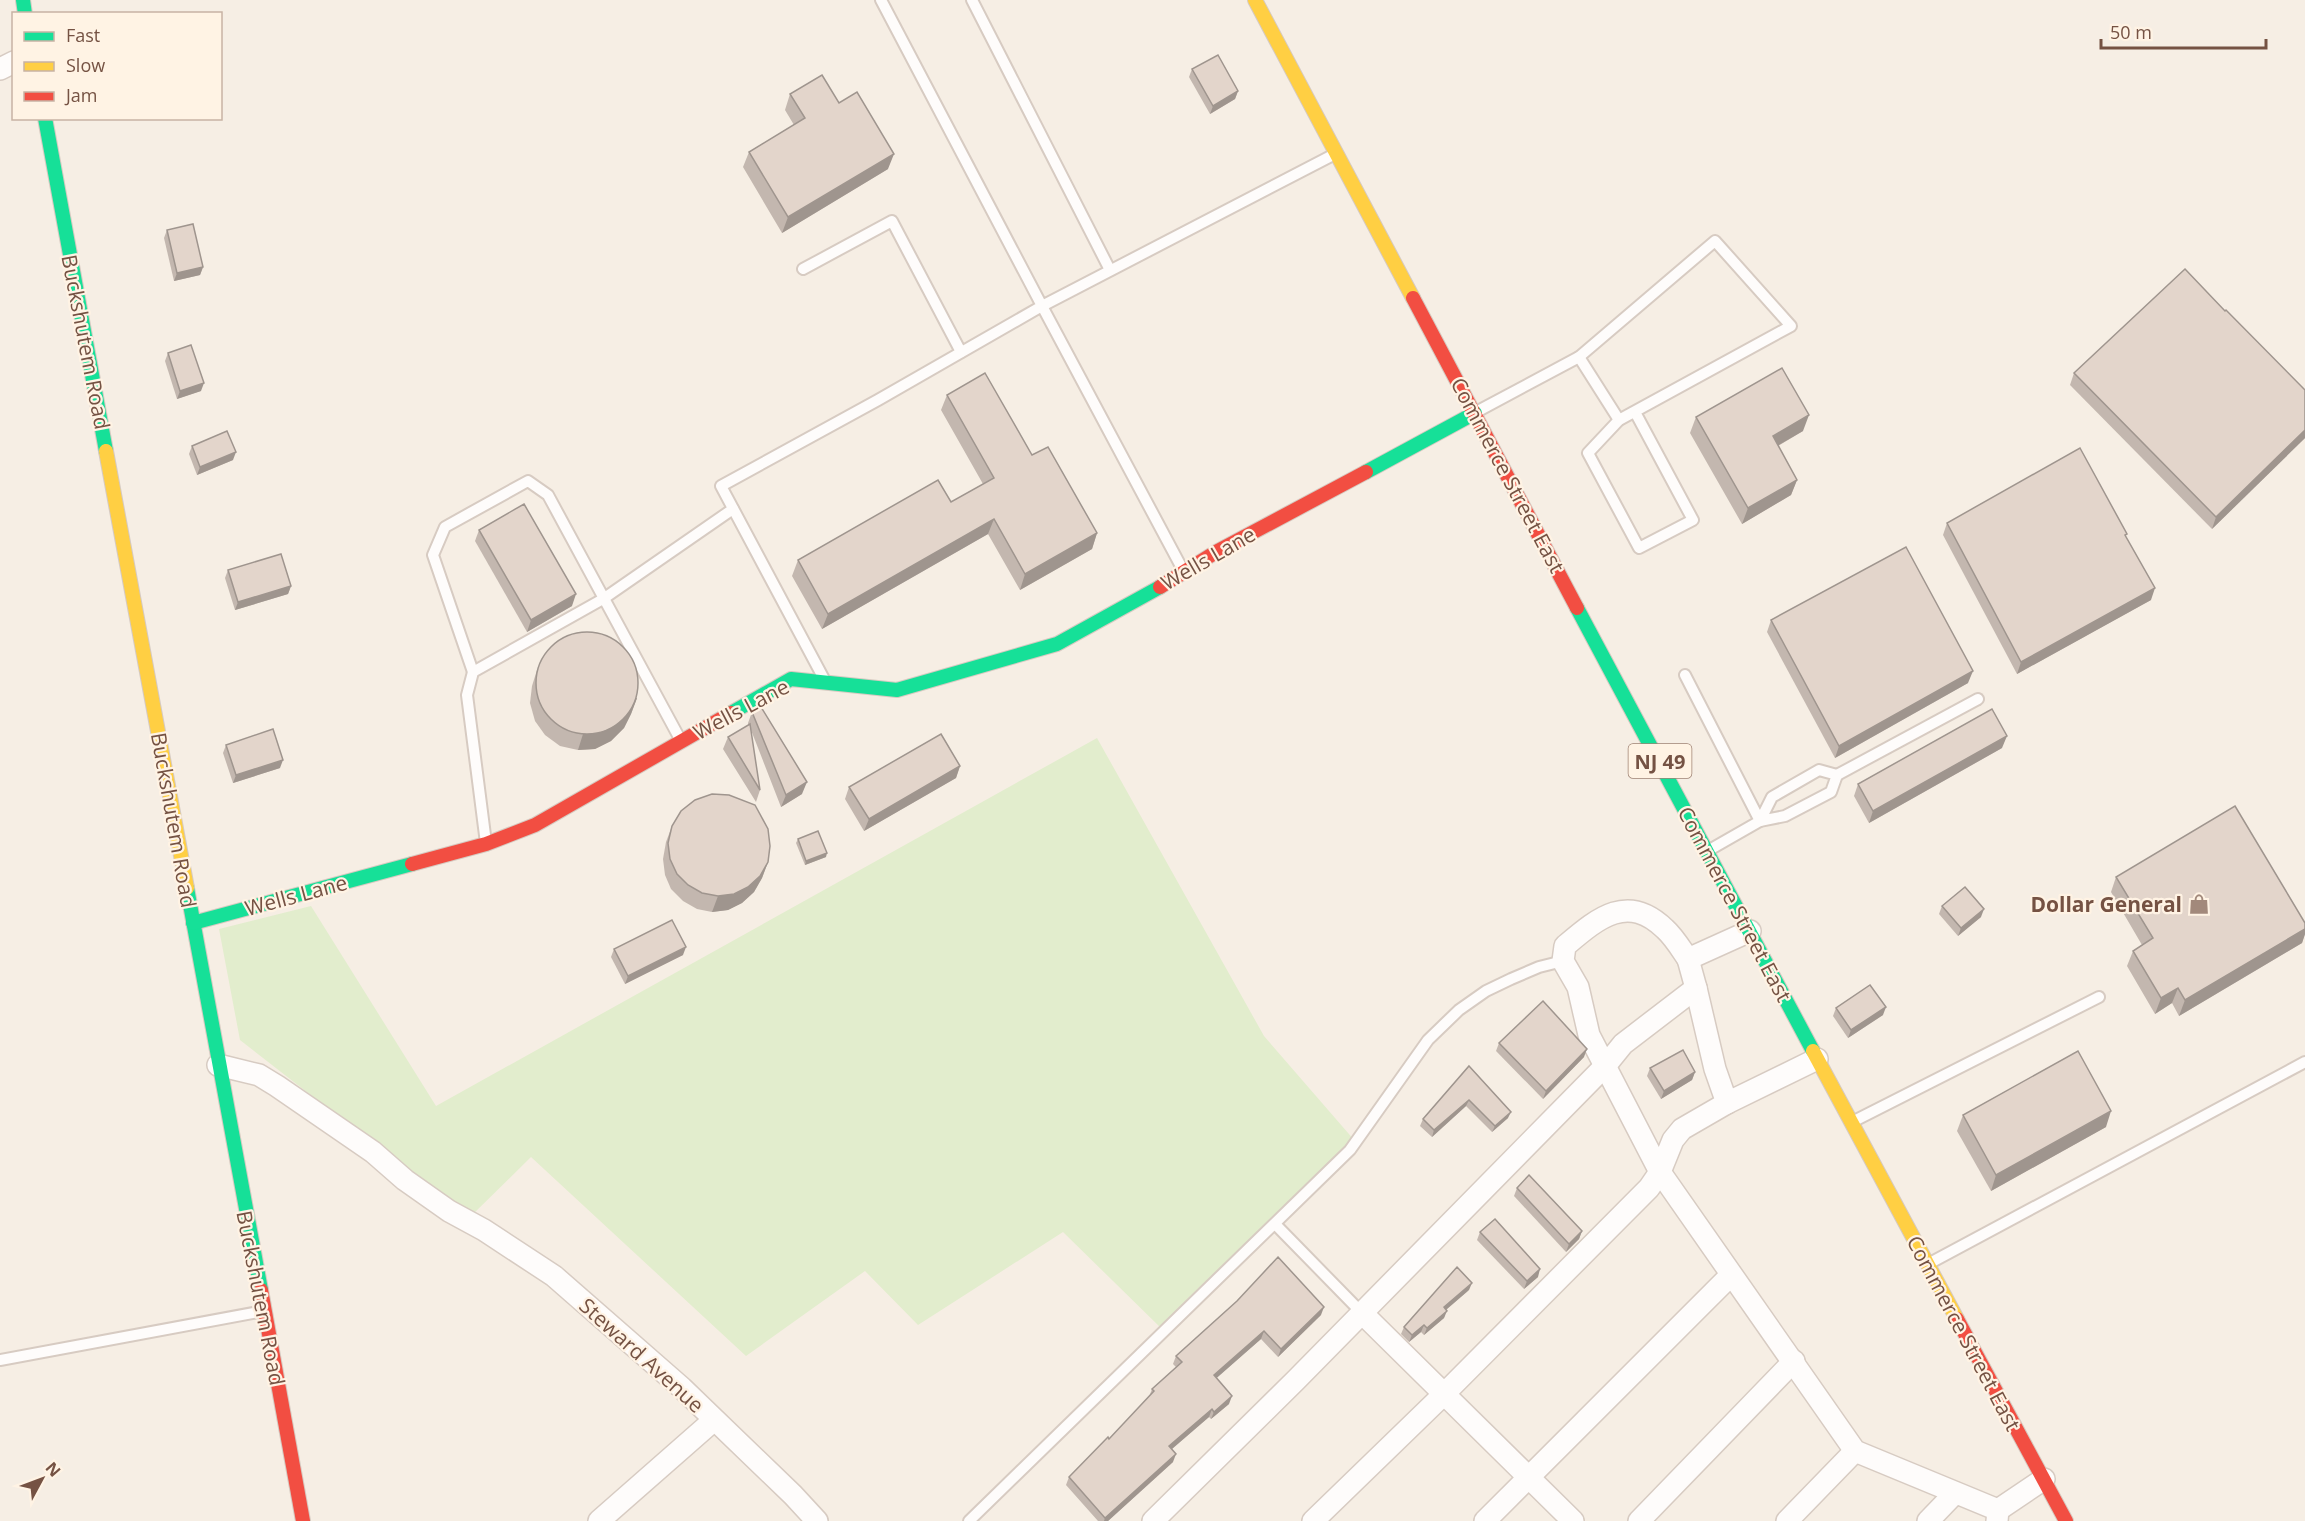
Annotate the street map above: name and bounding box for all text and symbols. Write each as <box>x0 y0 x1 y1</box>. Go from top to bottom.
legend <box>12 12 222 120</box>
scale bar <box>2101 12 2266 50</box>
text: 50 m <box>2110 20 2152 44</box>
text: Fast <box>66 23 100 47</box>
text: Slow <box>66 53 105 77</box>
text: Jam <box>64 83 98 107</box>
street label: Buckshutem Road <box>55 252 117 432</box>
street label: Commerce Street East <box>1445 372 1571 578</box>
street label: Wells Lane <box>1156 520 1260 596</box>
street label: Wells Lane <box>688 672 794 746</box>
street label: Buckshutem Road <box>145 730 203 910</box>
road number: NJ 49 <box>1628 744 1692 778</box>
street label: Commerce Street East <box>1672 801 1798 1007</box>
street label: Wells Lane <box>242 868 350 922</box>
place label: Dollar General <box>2031 890 2182 918</box>
shop icon: Dollar General <box>2187 892 2211 916</box>
street label: Buckshutem Road <box>230 1208 292 1388</box>
street label: Commerce Street East <box>1901 1230 2027 1436</box>
street label: Steward Avenue <box>574 1291 710 1419</box>
north arrow <box>12 1449 72 1509</box>
text: N <box>41 1457 66 1481</box>

